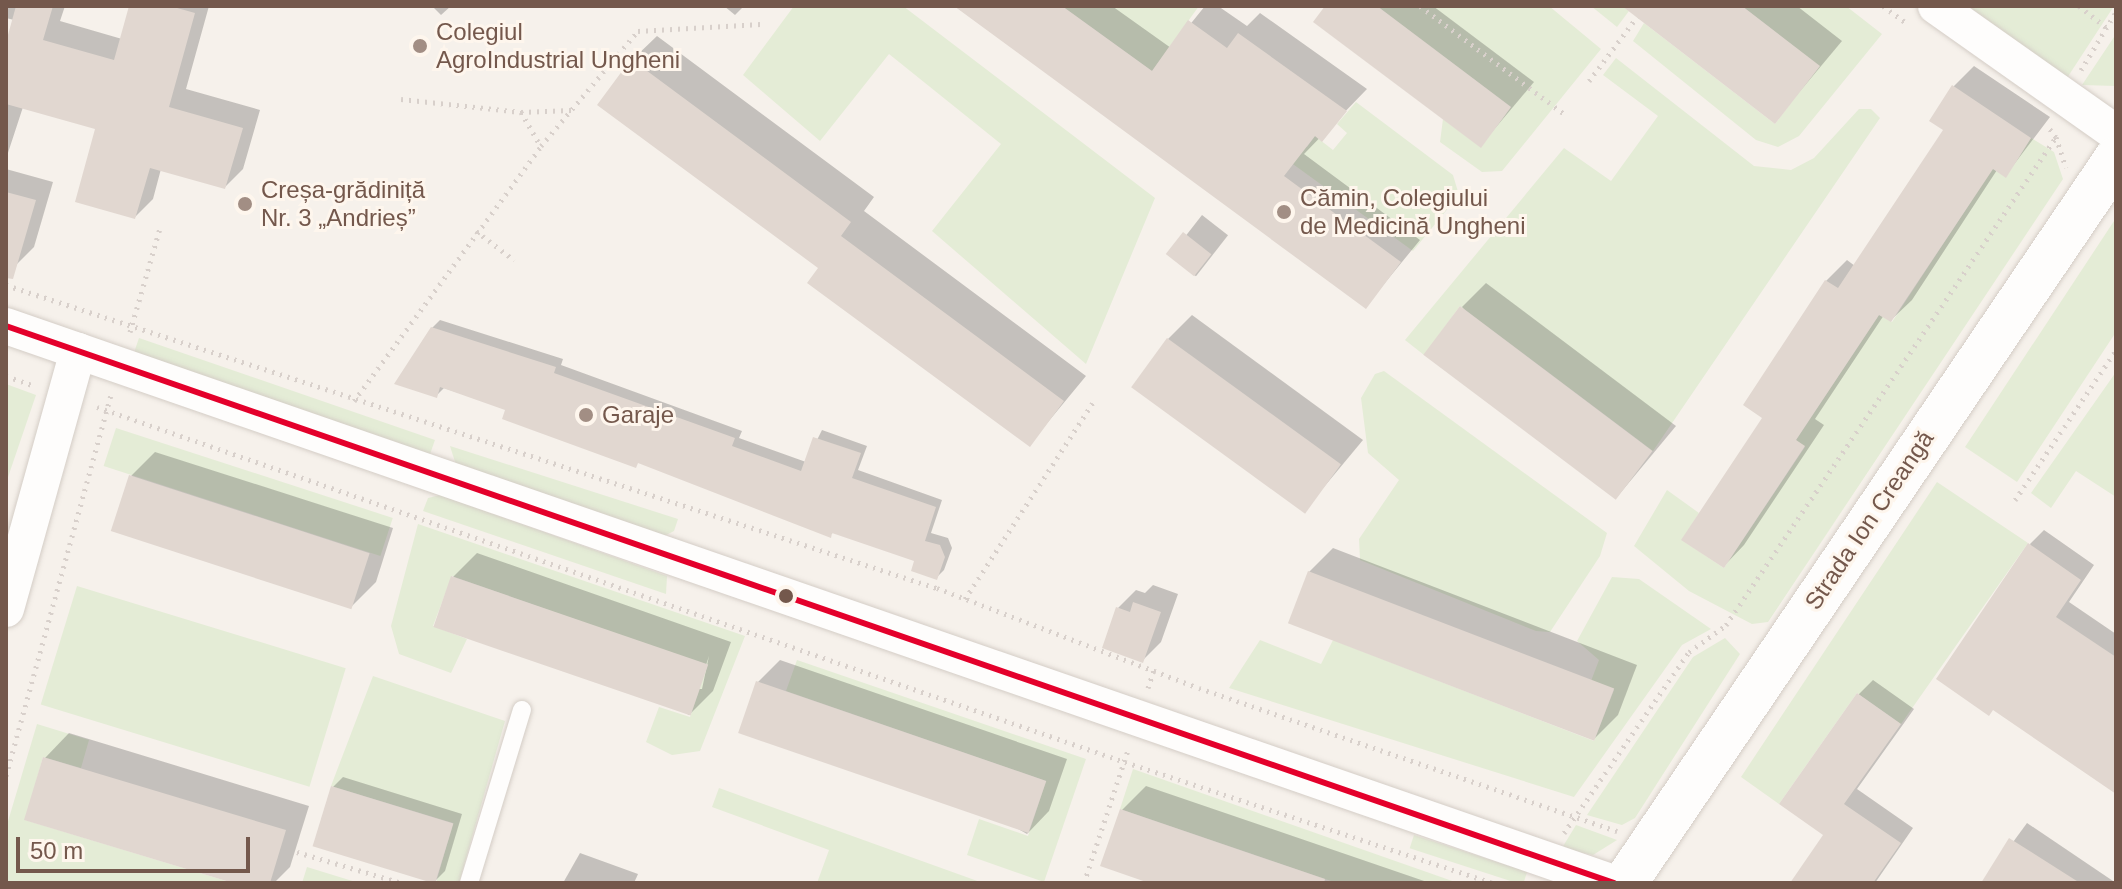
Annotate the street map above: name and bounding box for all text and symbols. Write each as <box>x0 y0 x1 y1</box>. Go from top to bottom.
place label: Colegiul AgroIndustrial Ungheni <box>436 18 680 74</box>
marker: Colegiul AgroIndustrial Ungheni <box>411 37 429 55</box>
place label: Creșa-grădiniță Nr. 3 „Andrieș” <box>261 176 425 232</box>
place label: Cămin, Colegiului de Medicină Ungheni <box>1300 184 1525 240</box>
marker: Creșa-grădiniță Nr. 3 „Andrieș” <box>236 195 254 213</box>
marker: Cămin, Colegiului de Medicină Ungheni <box>1275 203 1293 221</box>
place label: Garaje <box>602 401 674 429</box>
marker: Garaje <box>577 406 595 424</box>
street label: Strada Ion Creangă <box>1798 425 1940 615</box>
unlabelled marker <box>778 588 794 604</box>
scale bar <box>20 821 254 871</box>
text: 50 m <box>30 837 83 864</box>

